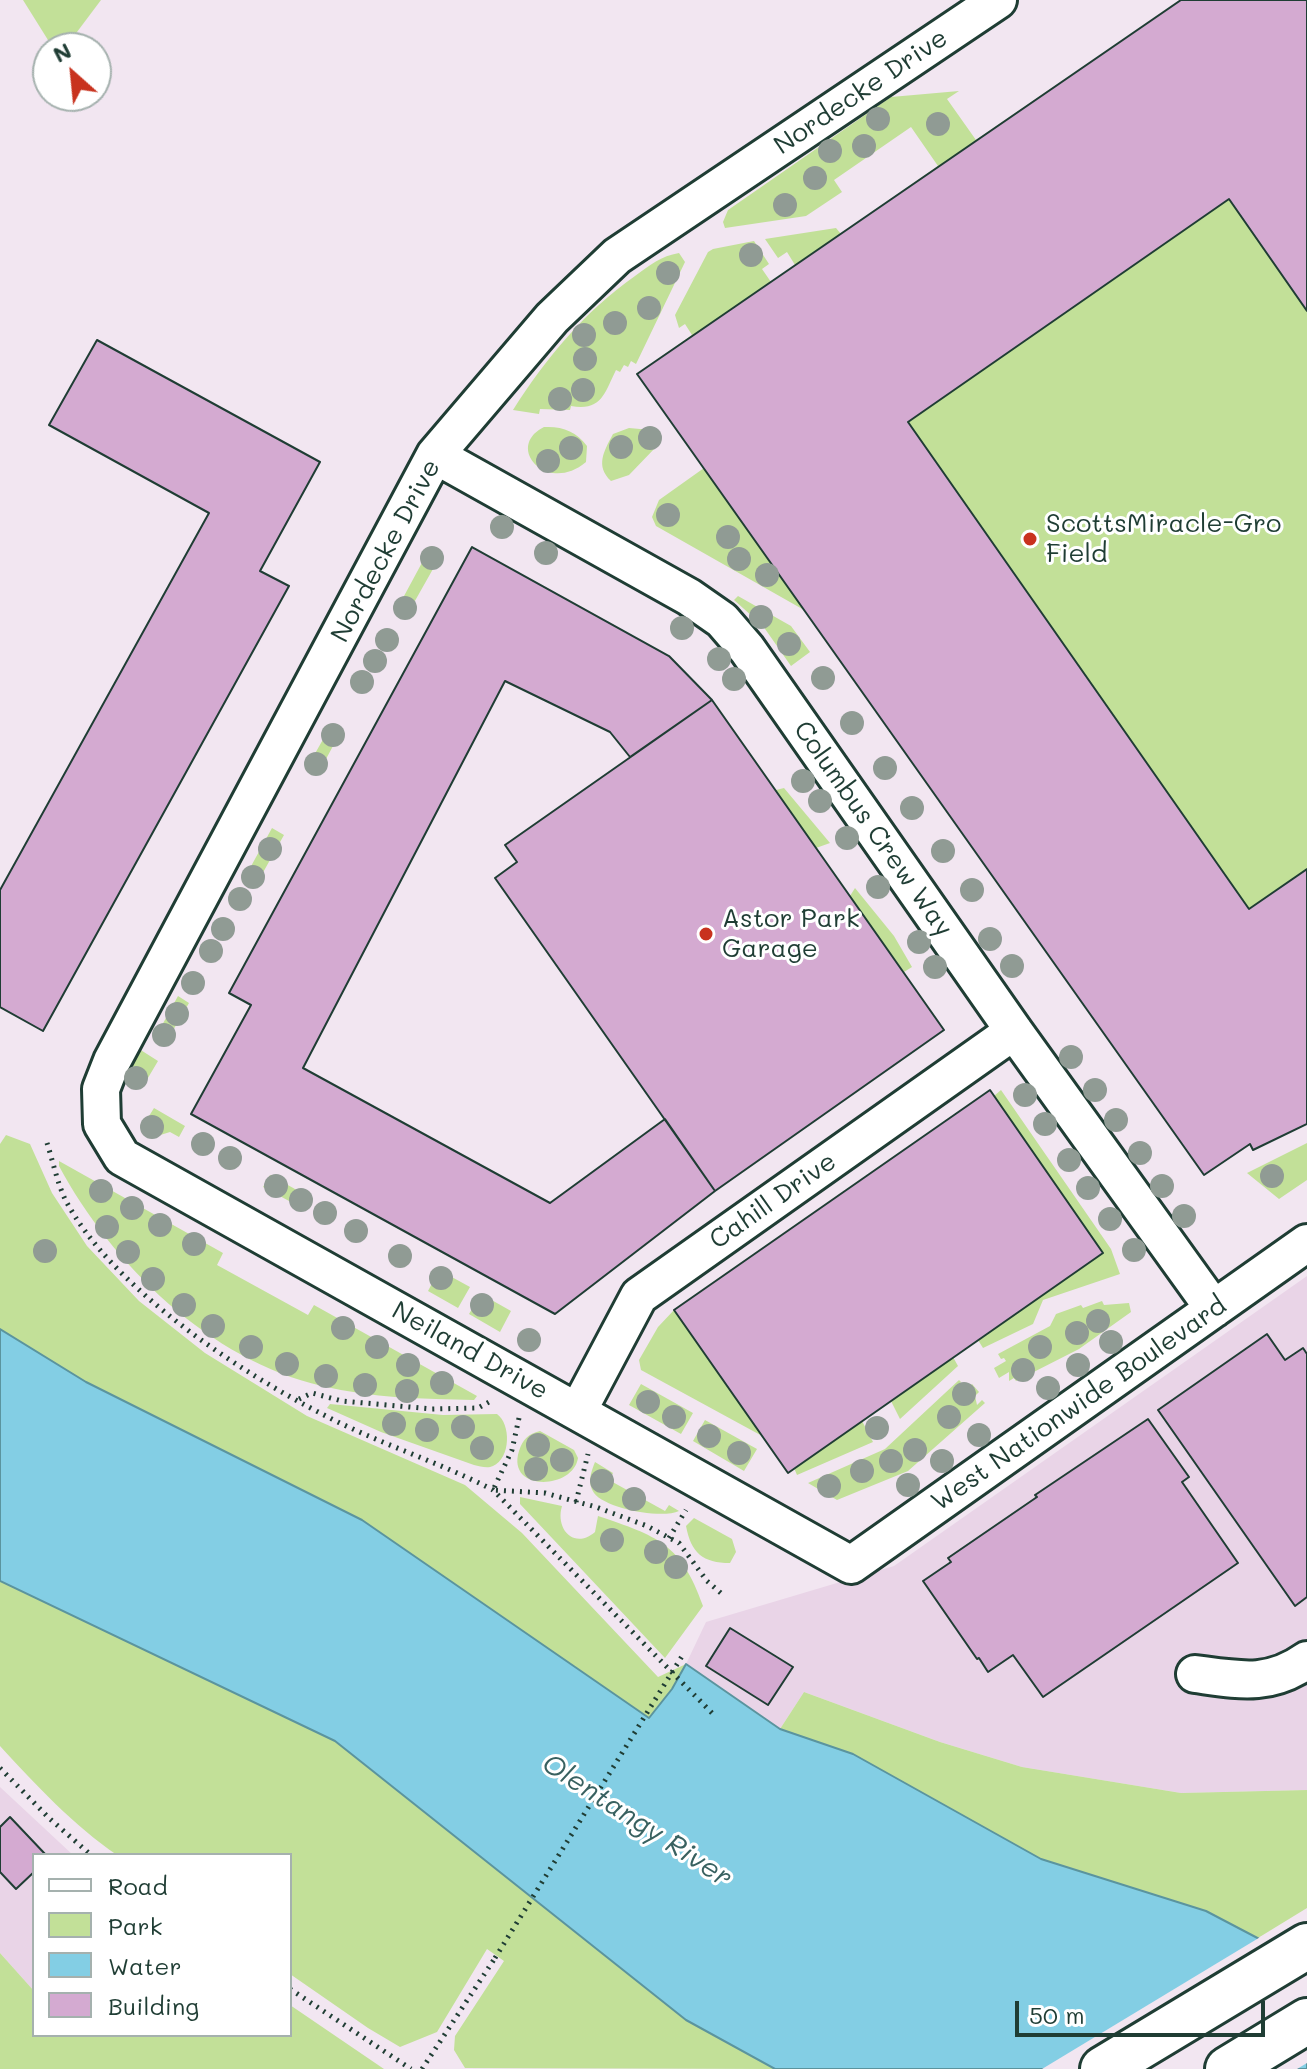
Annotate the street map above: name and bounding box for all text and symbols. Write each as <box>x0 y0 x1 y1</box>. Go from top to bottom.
street label: Nordecke Drive <box>768 22 954 162</box>
north arrow <box>32 32 112 112</box>
text: N <box>48 35 76 69</box>
street label: Nordecke Drive <box>325 454 447 648</box>
place label: ScottsMiracle-Gro Field <box>1046 508 1281 570</box>
marker: ScottsMiracle-Gro Field <box>1021 530 1039 548</box>
street label: Columbus Crew Way <box>787 715 959 943</box>
place label: Astor Park Garage <box>722 903 860 964</box>
marker: Astor Park Garage <box>697 925 715 943</box>
street label: Cahill Drive <box>704 1146 842 1256</box>
street label: West Nationwide Boulevard <box>926 1290 1232 1518</box>
street label: Neiland Drive <box>386 1295 554 1407</box>
water label: Olentangy River <box>536 1747 738 1895</box>
legend <box>32 1853 292 2037</box>
text: Road <box>108 1870 168 1901</box>
text: Park <box>108 1910 162 1941</box>
text: Water <box>108 1950 182 1981</box>
scale bar <box>1019 1985 1269 2035</box>
text: Building <box>108 1990 199 2021</box>
text: 50 m <box>1029 1999 1085 2030</box>

